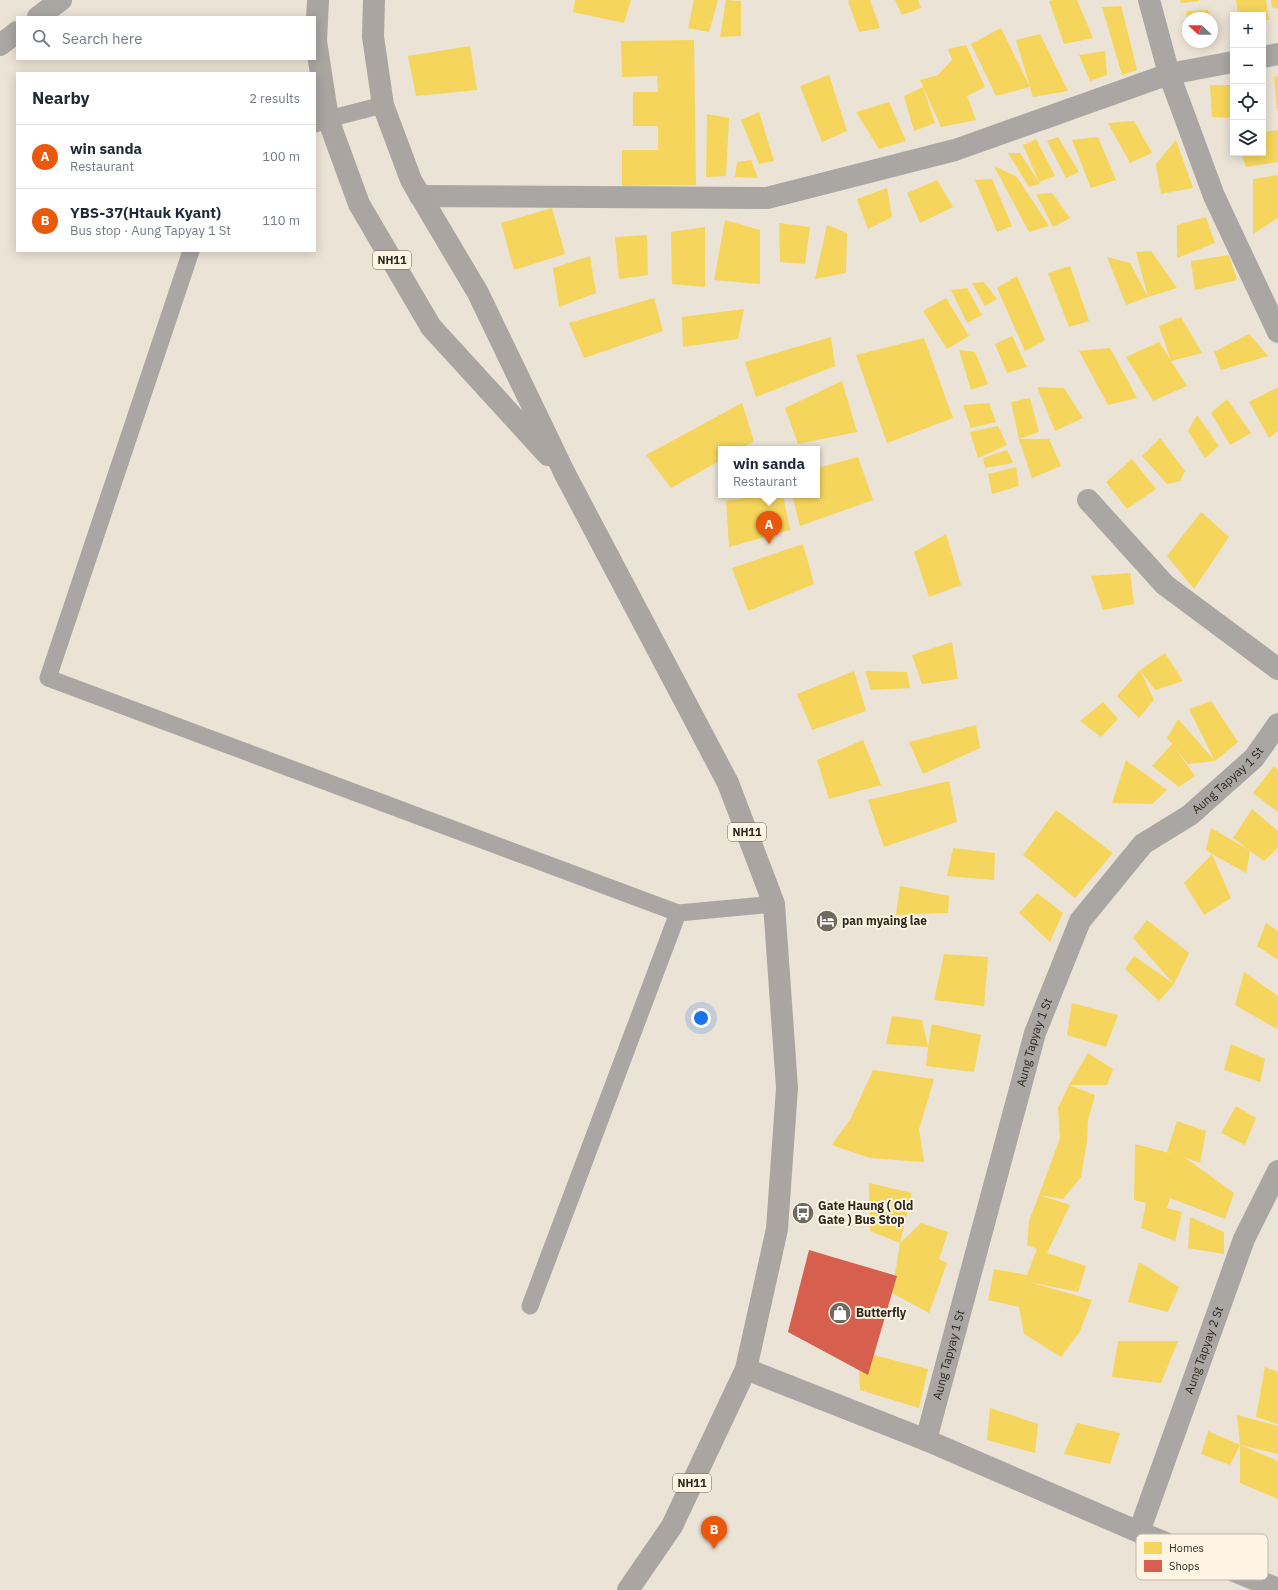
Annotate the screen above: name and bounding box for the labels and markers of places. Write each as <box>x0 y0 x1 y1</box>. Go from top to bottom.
pin: A <box>756 511 782 544</box>
hotel icon: pan myaing lae <box>814 908 840 934</box>
place label: pan myaing lae <box>842 913 927 928</box>
place label: Gate Haung ( Old Gate ) Bus Stop <box>818 1198 913 1227</box>
bus stop icon: Gate Haung ( Old Gate ) Bus Stop <box>790 1200 816 1226</box>
shop icon: Butterfly <box>827 1300 853 1326</box>
place label: Butterfly <box>856 1305 907 1320</box>
pin: B <box>701 1516 727 1549</box>

